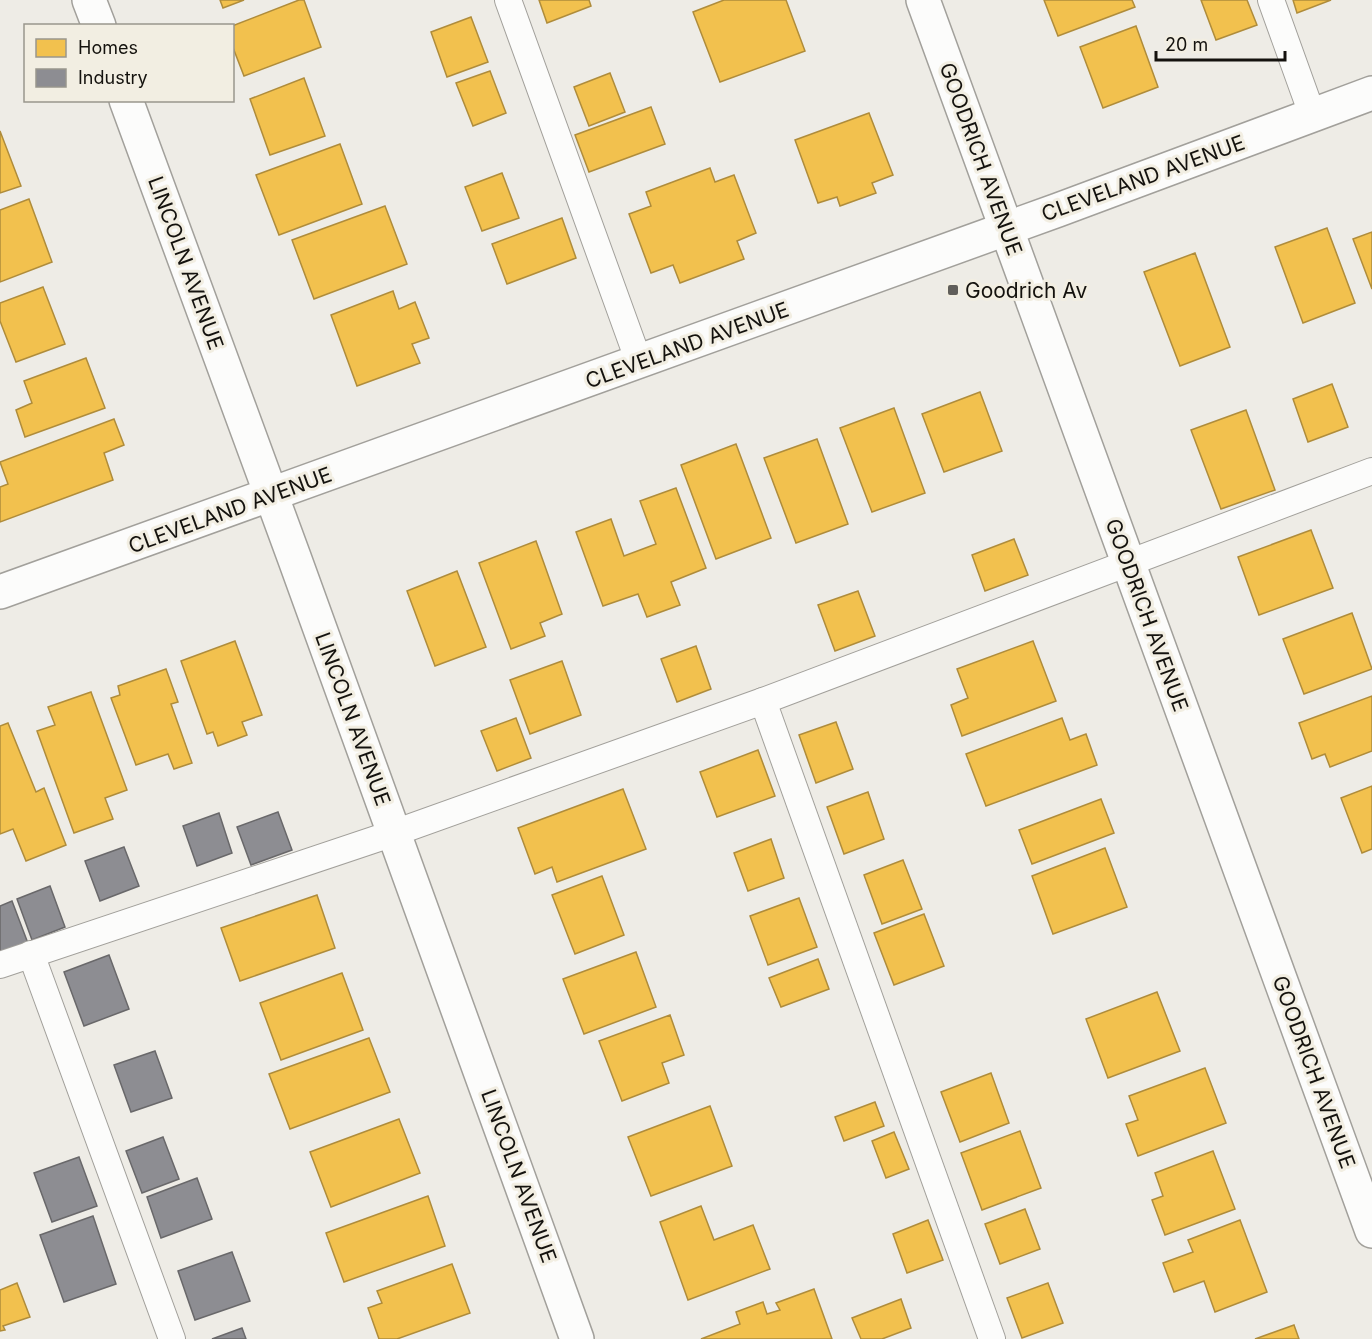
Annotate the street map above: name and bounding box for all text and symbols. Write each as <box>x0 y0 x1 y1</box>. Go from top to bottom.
legend <box>24 24 234 102</box>
scale bar <box>1156 24 1285 62</box>
text: 20 m <box>1165 34 1208 55</box>
text: Homes <box>78 37 138 58</box>
street label: GOODRICH AVENUE <box>935 59 1027 259</box>
text: Industry <box>78 67 148 88</box>
street label: CLEVELAND AVENUE <box>1038 130 1248 226</box>
street label: LINCOLN AVENUE <box>143 173 229 353</box>
place label: Goodrich Av <box>965 278 1087 303</box>
marker: Goodrich Av <box>946 283 960 297</box>
street label: CLEVELAND AVENUE <box>582 297 792 393</box>
street label: CLEVELAND AVENUE <box>125 462 335 558</box>
street label: GOODRICH AVENUE <box>1101 515 1193 715</box>
street label: LINCOLN AVENUE <box>310 629 396 809</box>
street label: GOODRICH AVENUE <box>1268 972 1360 1172</box>
street label: LINCOLN AVENUE <box>476 1086 562 1266</box>

